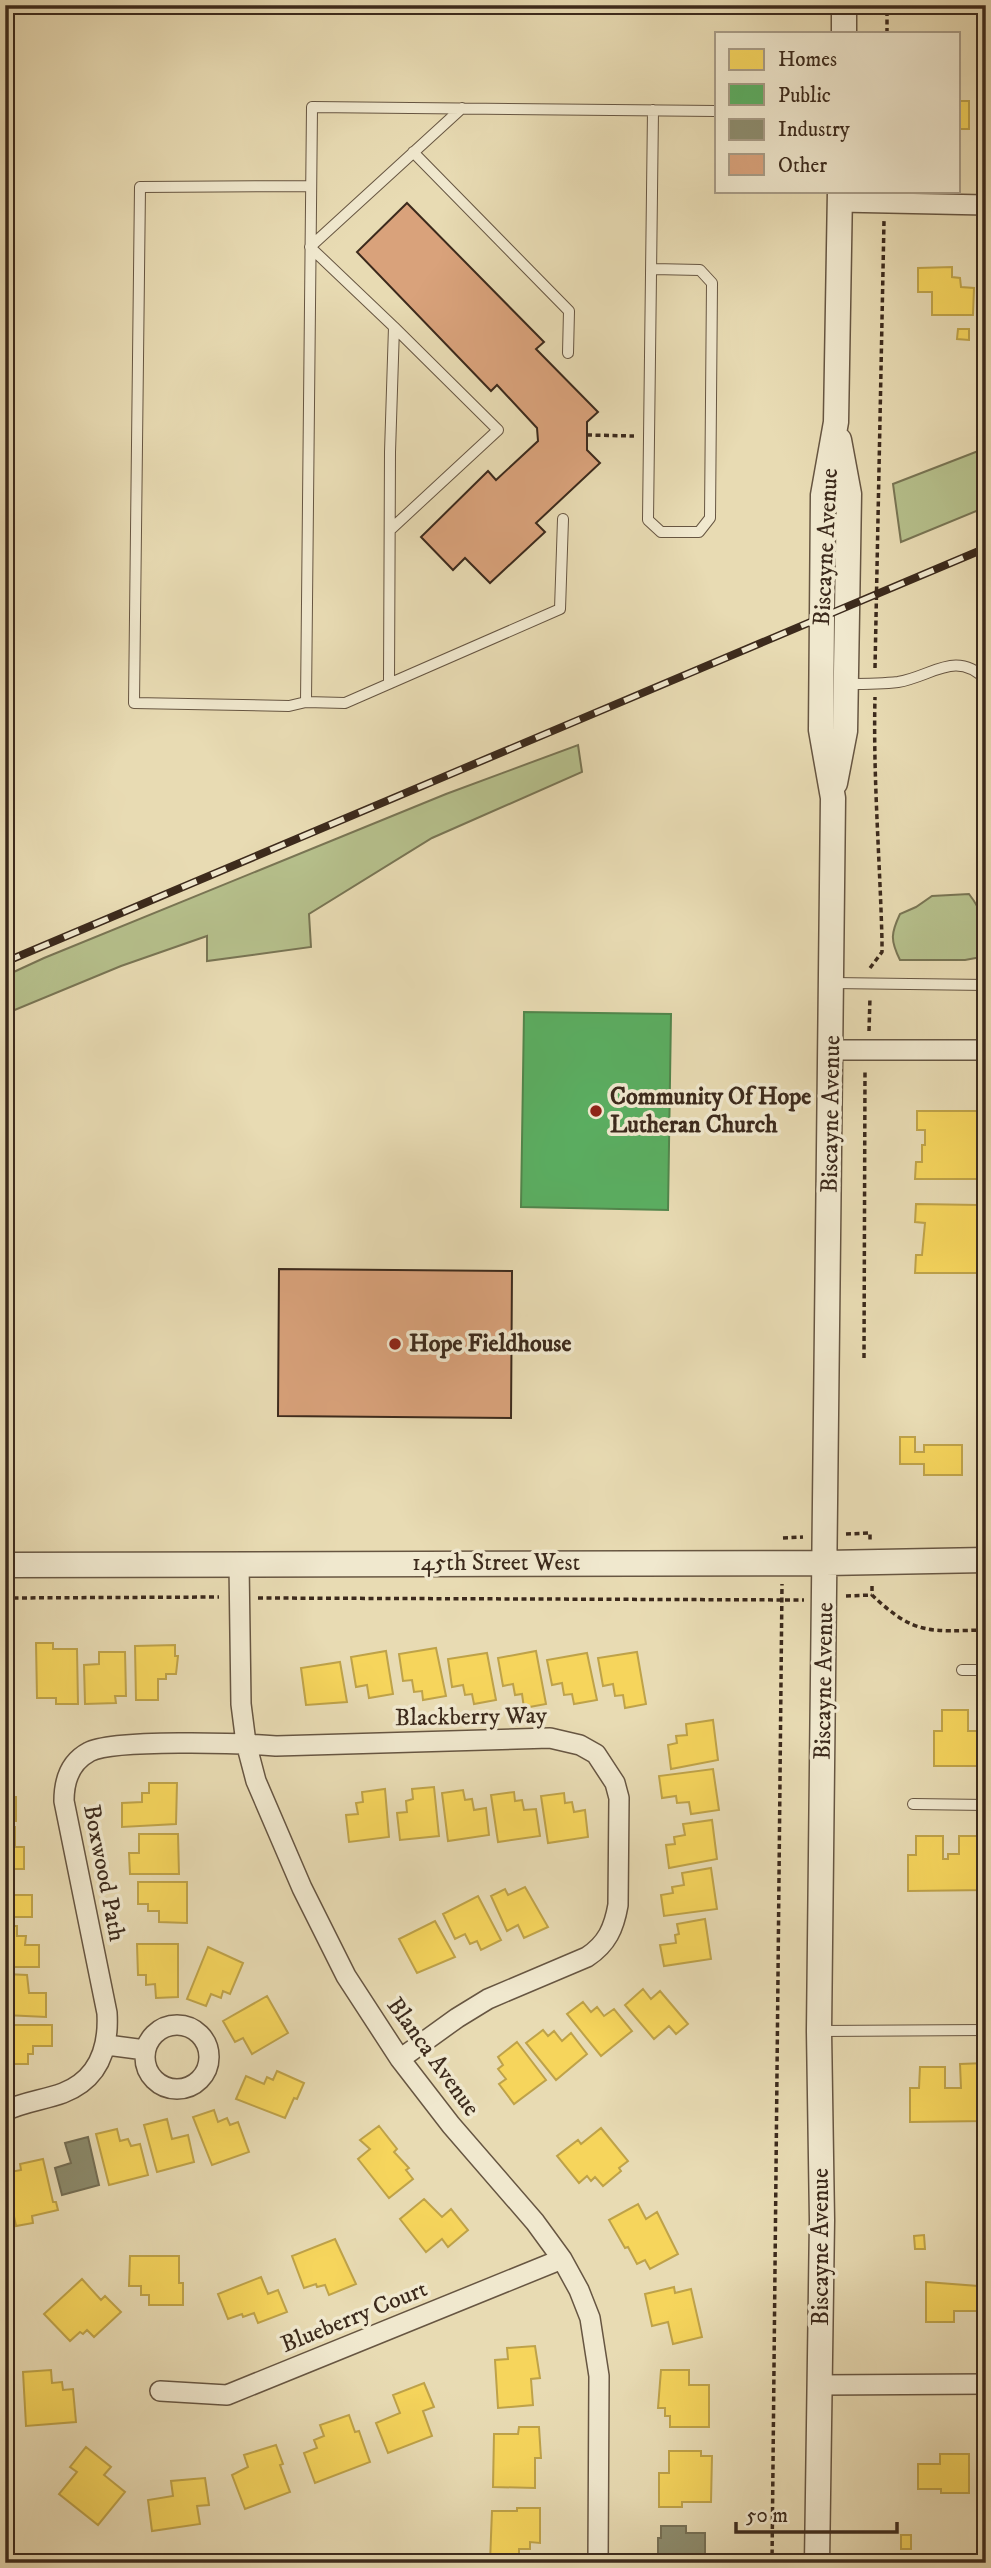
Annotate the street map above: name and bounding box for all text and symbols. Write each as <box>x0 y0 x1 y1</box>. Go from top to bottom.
legend <box>715 32 960 192</box>
text: Homes <box>778 47 837 73</box>
text: Public <box>778 83 831 109</box>
text: Industry <box>778 117 851 143</box>
text: Other <box>778 153 827 179</box>
street label: Biscayne Avenue <box>807 467 845 627</box>
street label: Biscayne Avenue <box>815 1035 847 1193</box>
place label: Community Of Hope Lutheran Church <box>610 1082 811 1140</box>
marker: Community Of Hope Lutheran Church <box>588 1103 604 1119</box>
place label: Hope Fieldhouse <box>409 1329 571 1359</box>
marker: Hope Fieldhouse <box>387 1336 403 1352</box>
street label: 145th Street West <box>412 1548 580 1578</box>
street label: Biscayne Avenue <box>808 1602 840 1760</box>
street label: Blackberry Way <box>395 1701 548 1733</box>
street label: Boxwood Path <box>76 1802 132 1944</box>
street label: Blanca Avenue <box>380 1992 486 2122</box>
street label: Biscayne Avenue <box>806 2168 836 2326</box>
street label: Blueberry Court <box>276 2274 432 2360</box>
scale bar <box>736 2491 897 2535</box>
text: 50 m <box>746 2503 788 2529</box>

